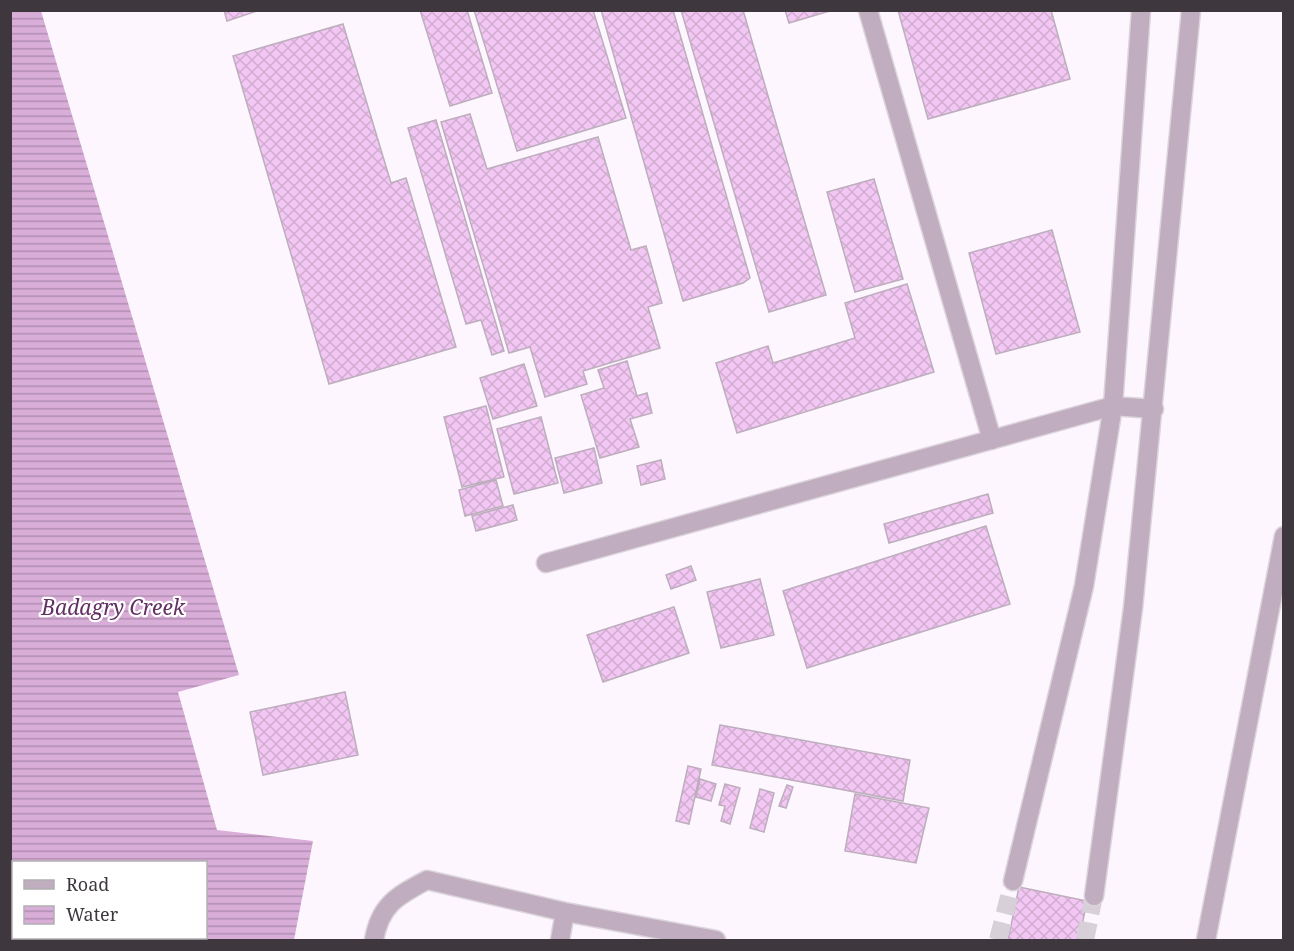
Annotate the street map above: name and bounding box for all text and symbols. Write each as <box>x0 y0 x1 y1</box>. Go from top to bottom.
water label: Badagry Creek <box>40 593 186 621</box>
legend <box>12 861 207 939</box>
text: Road <box>66 872 109 896</box>
text: Water <box>66 902 119 926</box>

